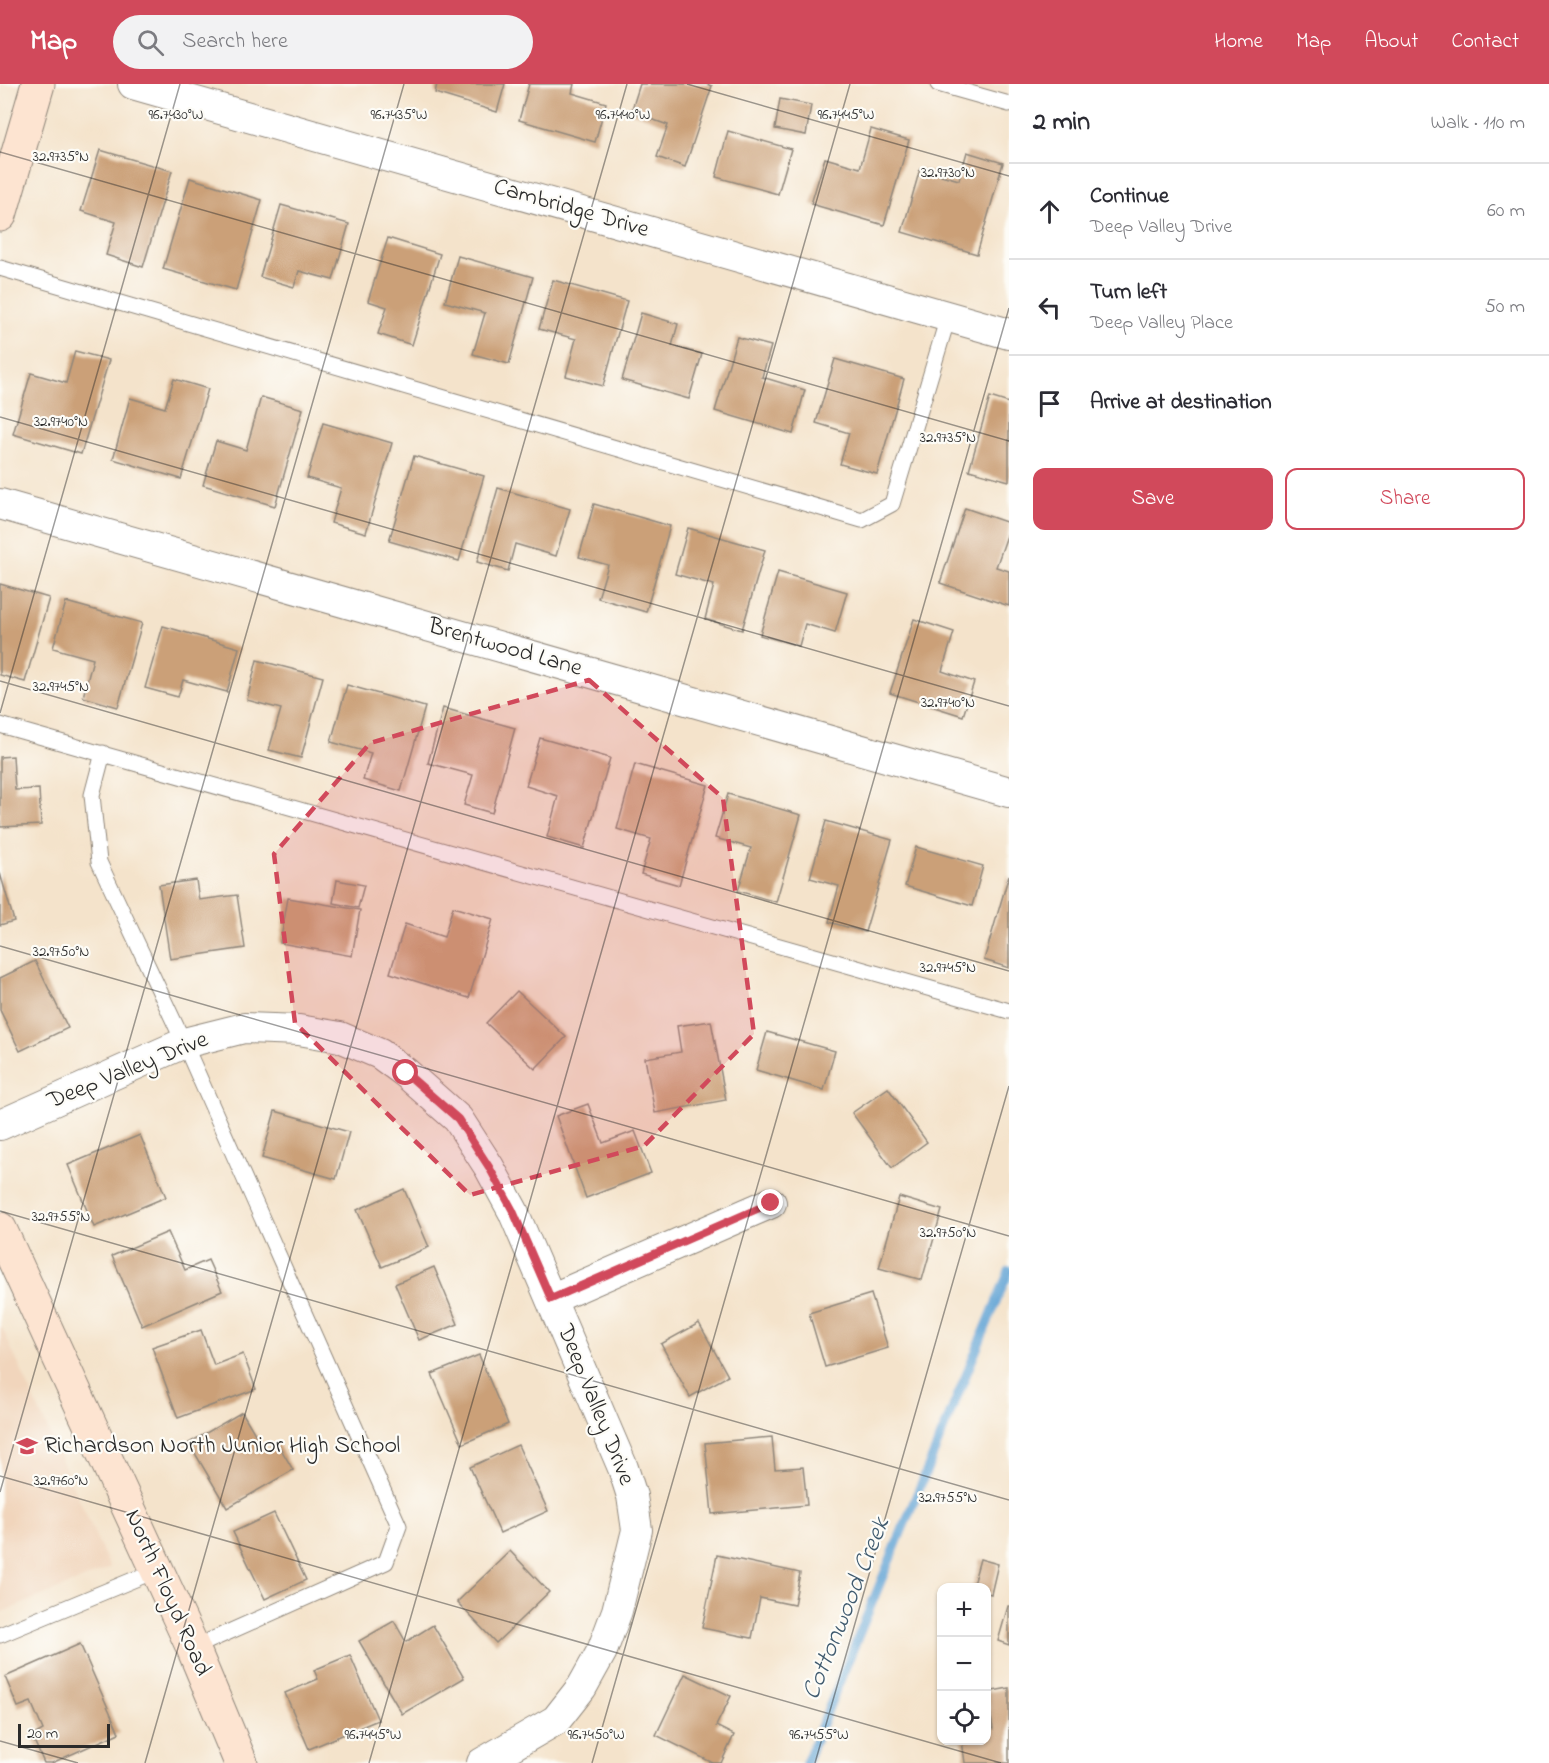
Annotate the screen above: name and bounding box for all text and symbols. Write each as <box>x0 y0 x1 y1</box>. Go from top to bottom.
search box <box>113 15 533 69</box>
text: Map <box>30 22 77 63</box>
icon: search <box>134 26 167 59</box>
text: Search here <box>182 26 288 58</box>
text: Home <box>1214 27 1263 57</box>
text: Map <box>1296 27 1331 57</box>
text: About <box>1364 27 1418 57</box>
text: Contact <box>1451 27 1519 57</box>
text: 96.7430°W <box>149 104 203 126</box>
text: 96.7435°W <box>371 104 427 126</box>
text: 96.7440°W <box>596 104 650 126</box>
text: 96.7445°W <box>818 104 874 126</box>
text: 2 min <box>1033 104 1090 142</box>
text: Walk · 110 m <box>1430 109 1525 138</box>
text: 32.9735°N <box>33 146 89 168</box>
text: 32.9730°N <box>921 162 975 184</box>
street label: Cambridge Drive <box>489 170 653 248</box>
text: Continue <box>1090 181 1169 213</box>
icon: ahead <box>1033 195 1066 228</box>
text: 60 m <box>1487 197 1525 226</box>
text: Deep Valley Drive <box>1090 213 1232 242</box>
text: Turn left <box>1090 277 1167 309</box>
icon: left <box>1033 291 1066 324</box>
text: 50 m <box>1484 293 1525 322</box>
text: Deep Valley Place <box>1090 309 1233 338</box>
icon: arrive <box>1033 387 1066 420</box>
text: Arrive at destination <box>1090 387 1272 419</box>
text: 32.9740°N <box>34 411 88 433</box>
text: 32.9735°N <box>920 427 976 449</box>
button: Save <box>1033 468 1273 530</box>
button: Share <box>1285 468 1525 530</box>
street label: Brentwood Lane <box>423 609 586 687</box>
text: 32.9745°N <box>33 676 89 698</box>
text: 32.9740°N <box>921 692 975 714</box>
text: 32.9750°N <box>33 941 89 963</box>
text: 32.9745°N <box>920 957 976 979</box>
street label: Deep Valley Drive <box>41 1023 214 1121</box>
route start <box>392 1059 418 1085</box>
route end <box>757 1189 783 1215</box>
text: 32.9755°N <box>32 1206 90 1228</box>
text: 32.9750°N <box>920 1222 976 1244</box>
street label: Deep Valley Drive <box>545 1318 643 1491</box>
place label: Richardson North Junior High School <box>44 1429 400 1464</box>
school or university icon: Richardson North Junior High School <box>15 1434 39 1458</box>
text: 32.9760°N <box>34 1470 88 1492</box>
text: 32.9755°N <box>919 1487 977 1509</box>
street label: North Floyd Road <box>114 1504 220 1683</box>
water label: Cottonwood Creek <box>793 1511 901 1706</box>
map controls <box>937 1583 991 1745</box>
button: + <box>937 1583 991 1637</box>
button: − <box>937 1637 991 1691</box>
button: locate <box>937 1691 991 1745</box>
scale bar <box>18 1721 110 1748</box>
text: 20 m <box>27 1722 58 1746</box>
text: 96.7445°W <box>345 1724 401 1746</box>
text: 96.7450°W <box>567 1724 625 1746</box>
text: 96.7455°W <box>789 1724 849 1746</box>

